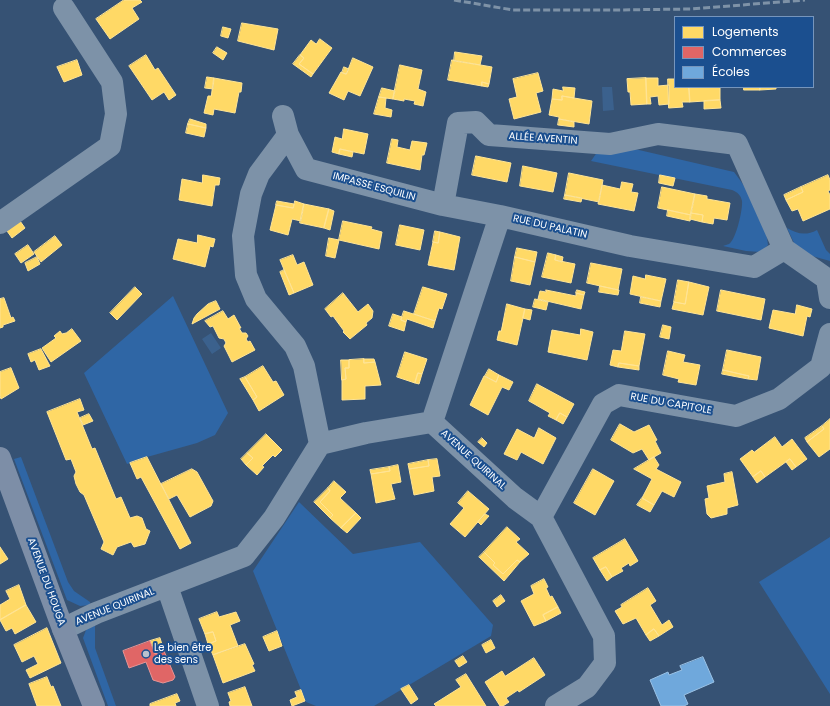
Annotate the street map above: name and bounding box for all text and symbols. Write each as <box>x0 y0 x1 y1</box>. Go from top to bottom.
legend <box>674 16 814 88</box>
text: Logements <box>712 23 779 40</box>
text: Commerces <box>712 43 787 60</box>
text: Écoles <box>712 63 750 80</box>
street label: ALLÉE AVENTIN <box>508 131 578 147</box>
street label: IMPASSE ESQUILIN <box>331 170 417 204</box>
street label: RUE DU PALATIN <box>512 213 588 241</box>
street label: RUE DU CAPITOLE <box>629 391 713 417</box>
street label: AVENUE QUIRINAL <box>438 427 508 493</box>
street label: AVENUE DU HOUGA <box>25 536 67 628</box>
street label: AVENUE QUIRINAL <box>74 586 156 628</box>
place label: Le bien être des sens <box>154 642 211 666</box>
marker: Le bien être des sens <box>141 649 151 659</box>

